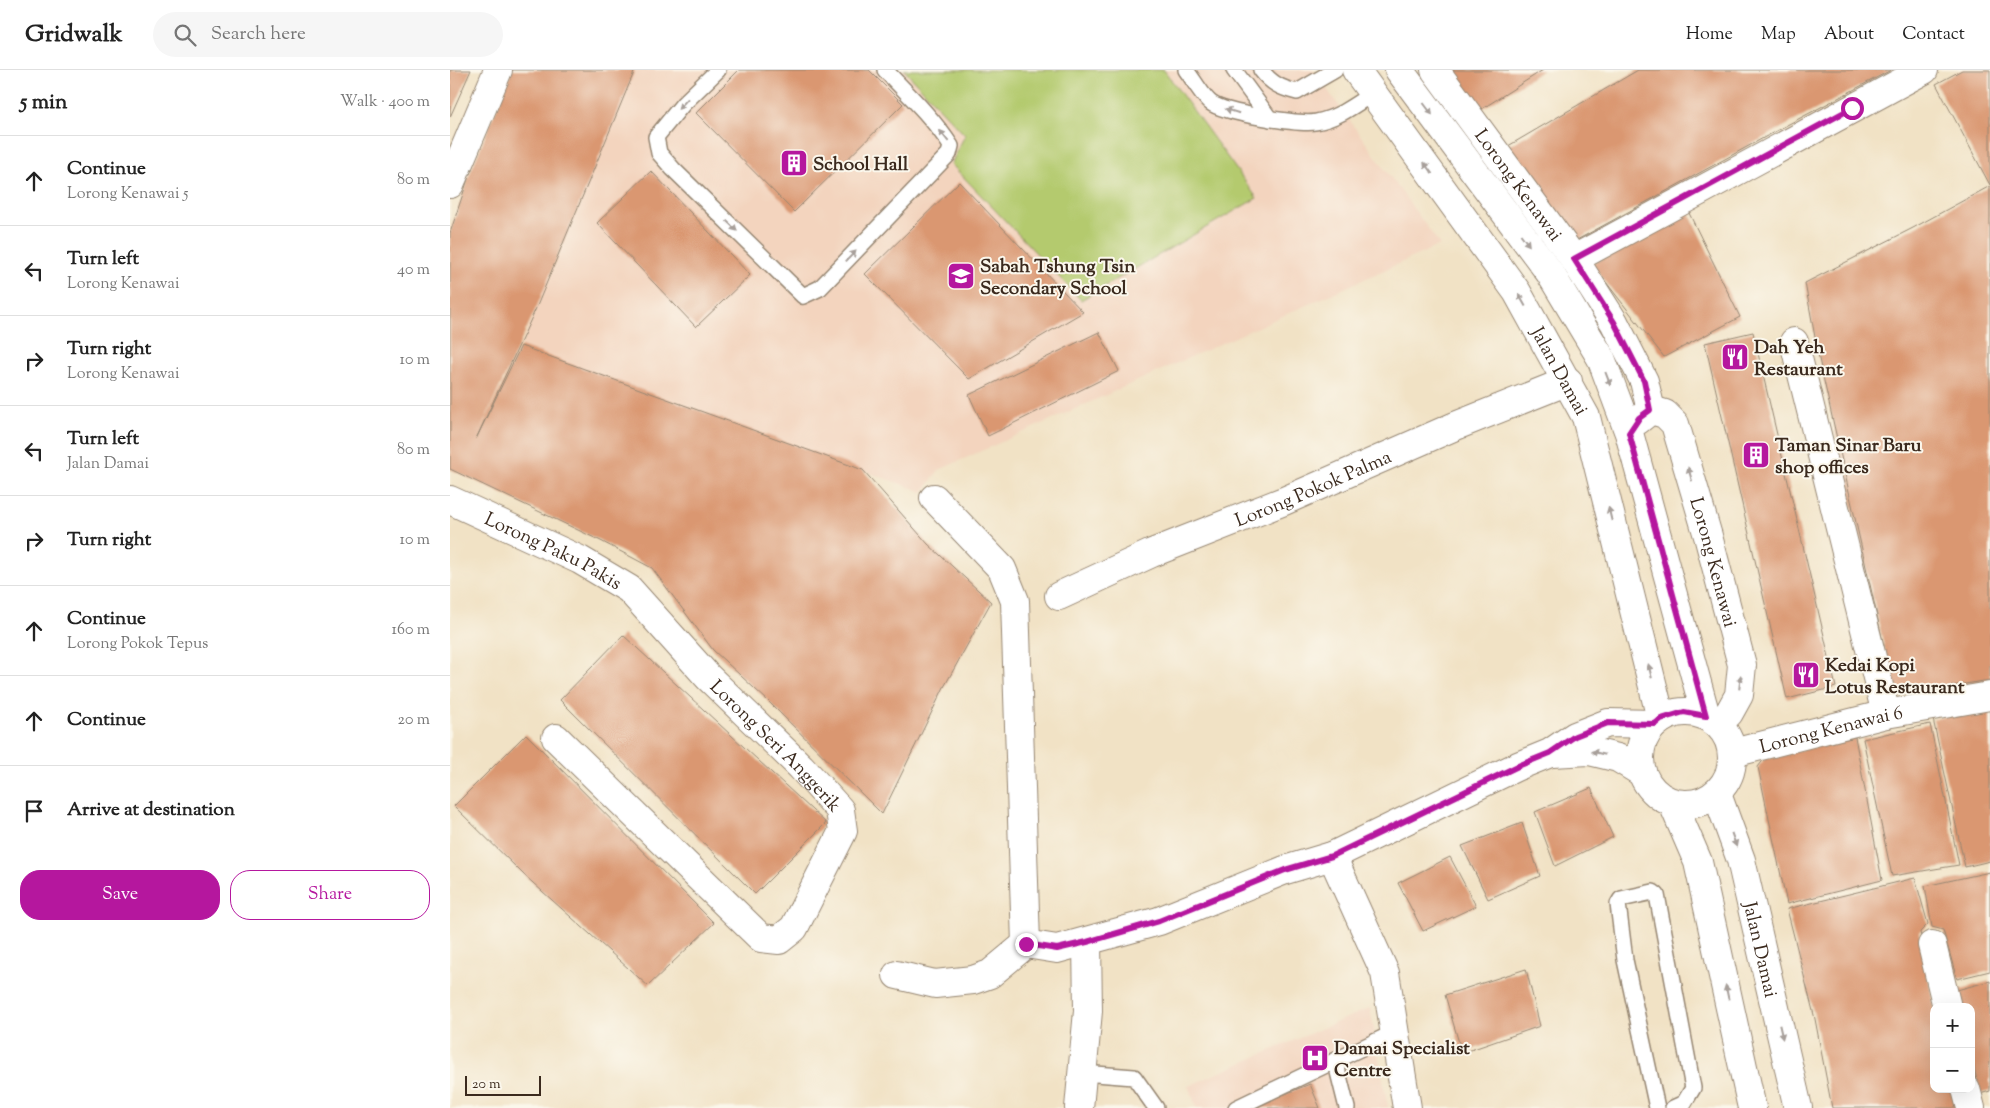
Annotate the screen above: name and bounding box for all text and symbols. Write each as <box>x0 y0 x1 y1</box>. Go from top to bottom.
search box <box>153 12 503 57</box>
text: Gridwalk <box>25 18 123 52</box>
icon: search <box>171 21 199 49</box>
text: Search here <box>211 21 306 48</box>
text: Home <box>1686 22 1733 48</box>
text: Map <box>1761 22 1796 48</box>
text: About <box>1824 22 1874 48</box>
text: Contact <box>1902 22 1965 48</box>
text: 5 min <box>20 88 67 118</box>
text: Walk · 400 m <box>340 91 430 114</box>
route start <box>1841 97 1864 120</box>
one-way arrow <box>677 98 689 110</box>
one-way arrow <box>1423 102 1434 115</box>
one-way arrow <box>1224 107 1239 114</box>
street label: Lorong Kenawai <box>1467 124 1568 248</box>
one-way arrow <box>938 130 949 143</box>
building icon: School Hall <box>779 148 809 178</box>
place label: School Hall <box>813 152 909 179</box>
text: Continue <box>67 156 146 183</box>
one-way arrow <box>1423 161 1433 175</box>
icon: ahead <box>20 167 48 195</box>
text: 80 m <box>397 169 430 192</box>
text: Lorong Kenawai 5 <box>67 183 188 206</box>
one-way arrow <box>725 220 737 232</box>
one-way arrow <box>1520 233 1530 247</box>
text: Turn left <box>67 246 139 273</box>
one-way arrow <box>845 250 857 262</box>
place label: Sabah Tshung Tsin Secondary School <box>980 254 1136 303</box>
icon: left <box>20 257 48 285</box>
text: 40 m <box>397 259 430 282</box>
school or university icon: Sabah Tshung Tsin Secondary School <box>946 261 976 291</box>
text: Lorong Kenawai <box>67 273 180 296</box>
one-way arrow <box>1518 294 1527 307</box>
street label: Jalan Damai <box>1522 322 1594 421</box>
place label: Dah Yeh Restaurant <box>1754 335 1843 384</box>
text: Turn right <box>67 336 151 363</box>
restaurant icon: Dah Yeh Restaurant <box>1720 342 1750 372</box>
icon: right <box>20 347 48 375</box>
text: 10 m <box>400 349 430 372</box>
text: Lorong Kenawai <box>67 363 180 386</box>
one-way arrow <box>1605 371 1613 386</box>
text: Turn left <box>67 426 139 453</box>
place label: Taman Sinar Baru shop offices <box>1775 433 1921 482</box>
icon: left <box>20 437 48 465</box>
text: 80 m <box>397 439 430 462</box>
building icon: Taman Sinar Baru shop offices <box>1741 440 1771 470</box>
street label: Lorong Pokok Palma <box>1231 444 1396 535</box>
text: Jalan Damai <box>67 453 149 476</box>
one-way arrow <box>1685 467 1693 482</box>
street label: Lorong Kenawai <box>1681 494 1742 631</box>
one-way arrow <box>1605 506 1613 521</box>
street label: Lorong Paku Pakis <box>479 507 626 598</box>
icon: right <box>20 527 48 555</box>
text: Turn right <box>67 527 151 554</box>
text: 10 m <box>400 529 430 552</box>
text: Continue <box>67 606 146 633</box>
icon: ahead <box>20 617 48 645</box>
text: 160 m <box>392 619 430 642</box>
text: Lorong Pokok Tepus <box>67 633 208 656</box>
place label: Kedai Kopi Lotus Restaurant <box>1825 653 1965 702</box>
restaurant icon: Kedai Kopi Lotus Restaurant <box>1791 660 1821 690</box>
one-way arrow <box>1645 664 1653 679</box>
one-way arrow <box>1736 674 1744 690</box>
street label: Lorong Seri Anggerik <box>703 675 847 820</box>
street label: Lorong Kenawai 6 <box>1757 700 1905 762</box>
icon: ahead <box>20 707 48 735</box>
text: Continue <box>67 707 146 734</box>
text: 20 m <box>397 709 430 732</box>
one-way arrow <box>1590 749 1605 757</box>
icon: arrive <box>20 797 48 825</box>
text: Arrive at destination <box>67 797 235 824</box>
one-way arrow <box>1730 833 1738 848</box>
button: Save <box>20 870 220 920</box>
button: Share <box>230 870 430 920</box>
street label: Jalan Damai <box>1735 899 1783 1000</box>
route end <box>1015 933 1038 956</box>
one-way arrow <box>1722 983 1730 999</box>
map controls <box>1930 1003 1975 1093</box>
button: + <box>1930 1003 1975 1048</box>
one-way arrow <box>1777 1024 1785 1040</box>
place label: Damai Specialist Centre <box>1334 1036 1470 1085</box>
hospital icon: Damai Specialist Centre <box>1300 1043 1330 1073</box>
button: − <box>1930 1048 1975 1093</box>
scale bar <box>465 1073 541 1096</box>
text: 20 m <box>472 1075 501 1095</box>

